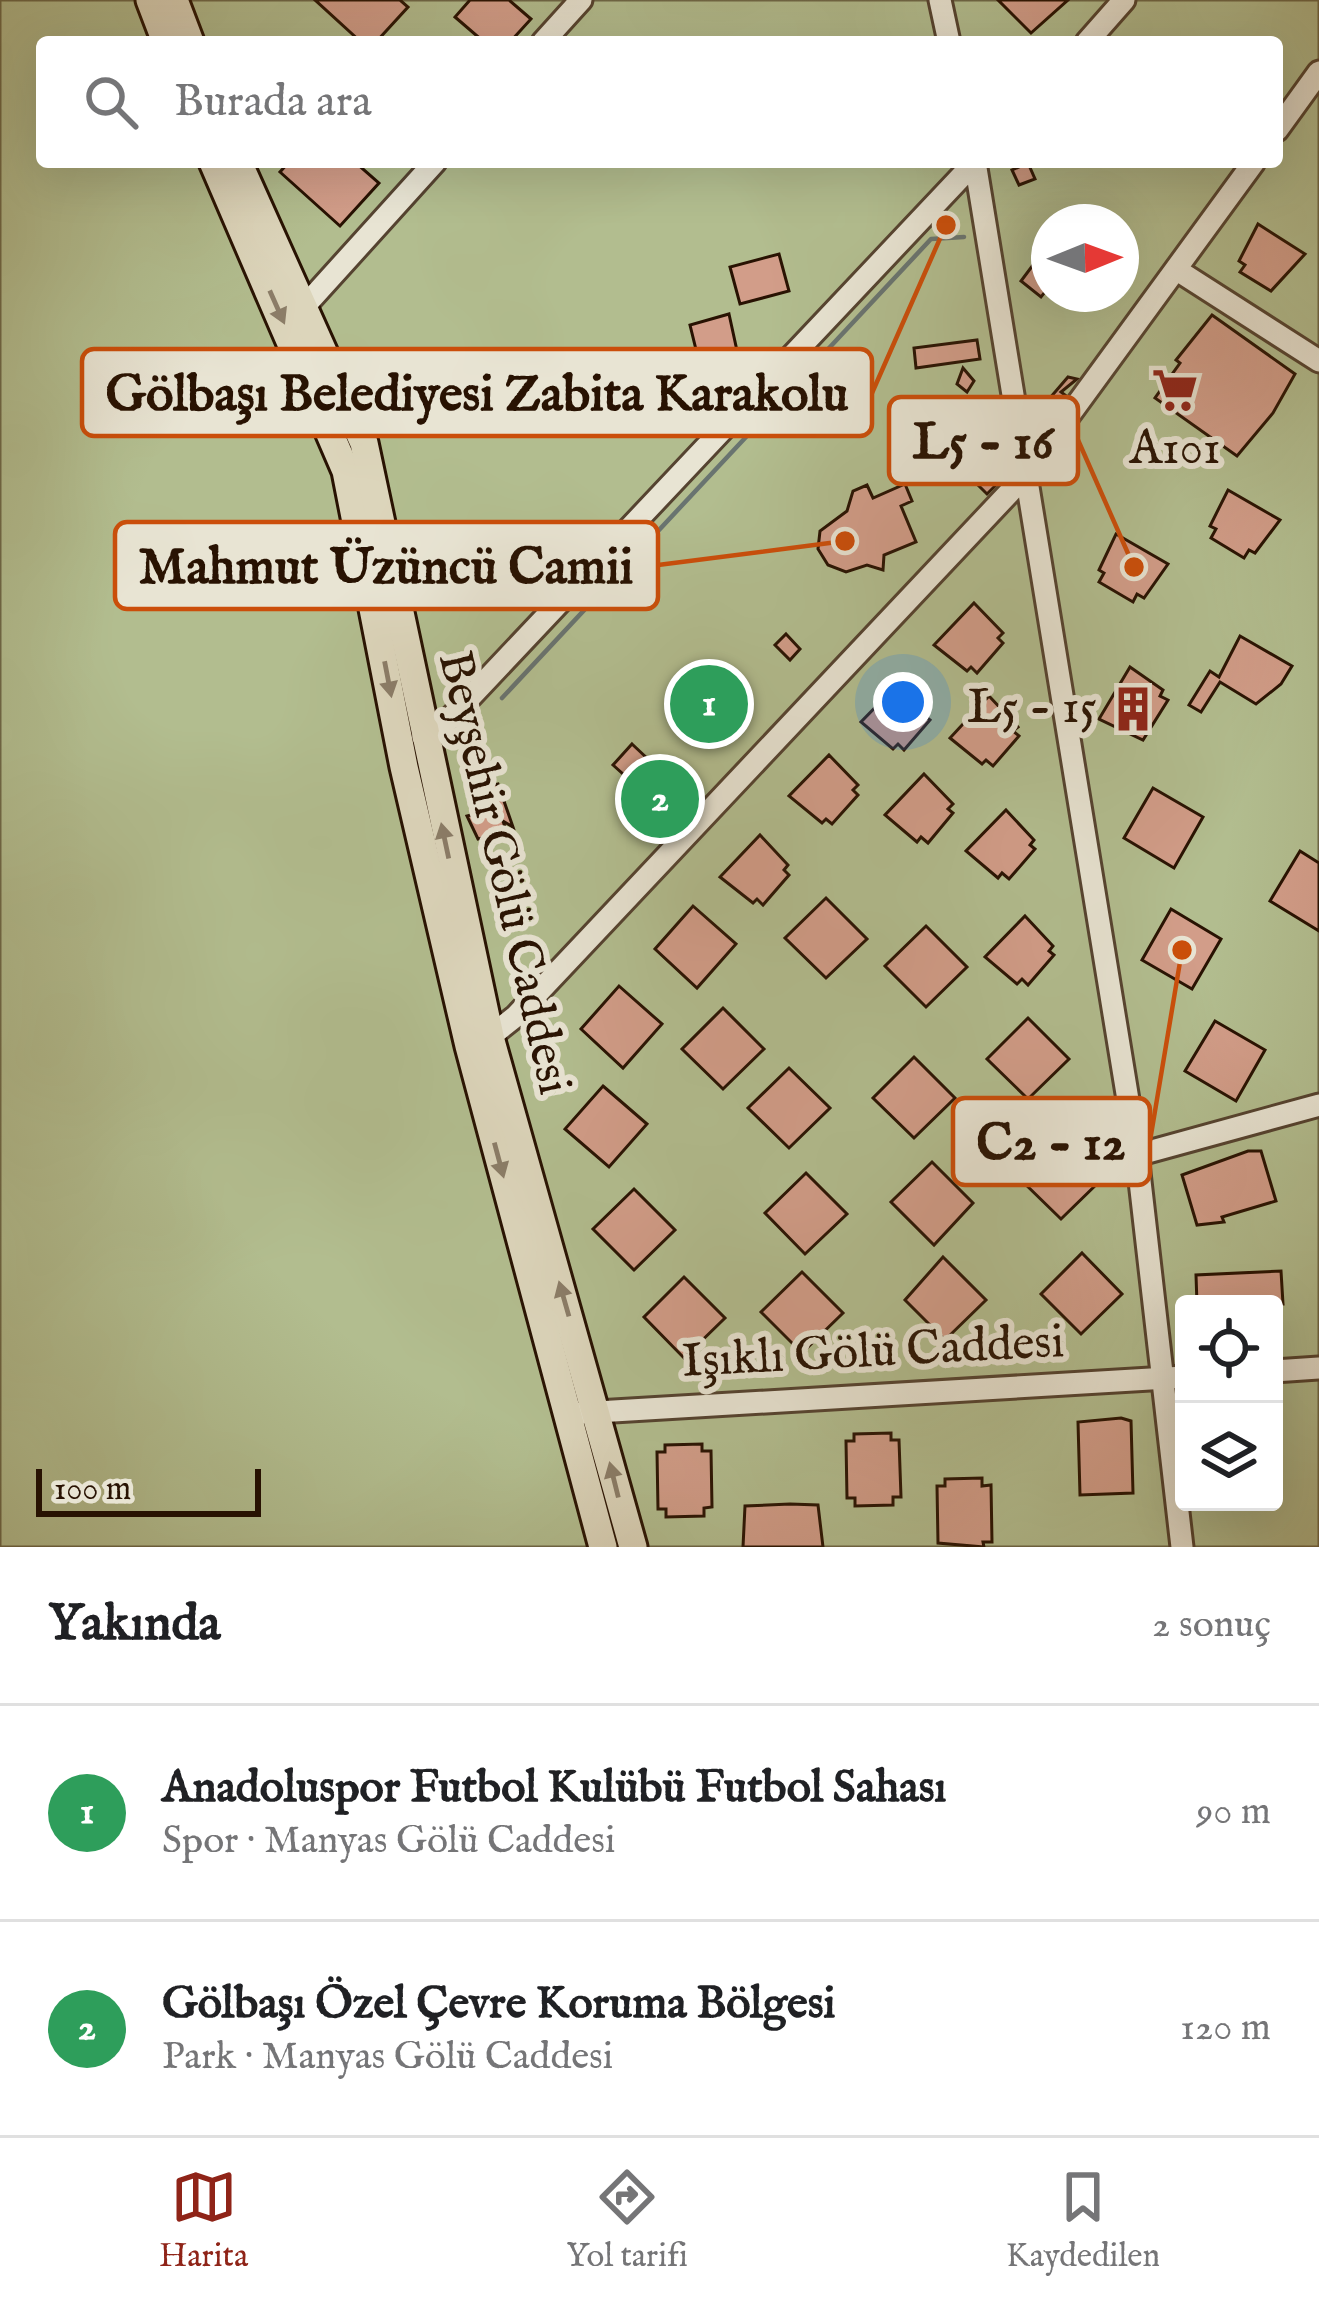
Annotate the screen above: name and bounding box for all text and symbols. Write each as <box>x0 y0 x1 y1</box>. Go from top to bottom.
search box <box>36 36 1283 168</box>
icon: search <box>78 69 144 135</box>
text: Burada ara <box>174 74 372 131</box>
north arrow <box>1031 204 1139 312</box>
one-way arrow <box>268 290 288 325</box>
callout: Gölbaşı Belediyesi Zabita Karakolu <box>82 349 872 436</box>
text: Gölbaşı Belediyesi Zabita Karakolu <box>106 364 849 429</box>
supermarket icon: A101 <box>1150 365 1200 415</box>
callout: L5 - 16 <box>889 397 1078 484</box>
text: L5 - 16 <box>912 412 1056 477</box>
place label: A101 <box>1128 420 1221 480</box>
callout: Mahmut Üzüncü Camii <box>115 522 658 609</box>
text: Mahmut Üzüncü Camii <box>138 537 634 602</box>
street label: Beyşehir Gölü Caddesi <box>423 646 583 1100</box>
pin: 1 <box>670 659 748 749</box>
one-way arrow <box>379 661 398 698</box>
your location <box>873 672 933 732</box>
place label: L5 - 15 <box>967 679 1097 739</box>
building icon: L5 - 15 <box>1108 684 1158 734</box>
pin: 2 <box>621 754 699 844</box>
one-way arrow <box>434 821 453 859</box>
callout: C2 - 12 <box>953 1098 1150 1185</box>
text: C2 - 12 <box>976 1113 1126 1178</box>
one-way arrow <box>490 1141 509 1178</box>
one-way arrow <box>554 1280 573 1317</box>
map controls <box>1175 1295 1283 1511</box>
button: locate <box>1175 1295 1283 1403</box>
street label: Işıklı Gölü Caddesi <box>680 1313 1066 1393</box>
button: layers <box>1175 1403 1283 1511</box>
one-way arrow <box>603 1461 622 1498</box>
scale bar <box>36 1463 261 1516</box>
text: 100 m <box>54 1469 131 1511</box>
text: Yakında <box>48 1593 221 1658</box>
text: 2 sonuç <box>1152 1601 1271 1650</box>
text: Anadoluspor Futbol Kulübü Futbol Sahası <box>162 1760 947 1817</box>
text: 1 <box>80 1788 94 1837</box>
text: 90 m <box>1196 1788 1271 1837</box>
text: Spor · Manyas Gölü Caddesi <box>162 1817 615 1866</box>
text: Gölbaşı Özel Çevre Koruma Bölgesi <box>162 1976 836 2033</box>
text: 2 <box>78 2004 96 2053</box>
text: 120 m <box>1180 2004 1271 2053</box>
text: Park · Manyas Gölü Caddesi <box>162 2033 613 2082</box>
tab: Harita <box>159 2164 248 2278</box>
tab: Yol tarifi <box>566 2164 688 2278</box>
tab: Kaydedilen <box>1006 2164 1160 2278</box>

